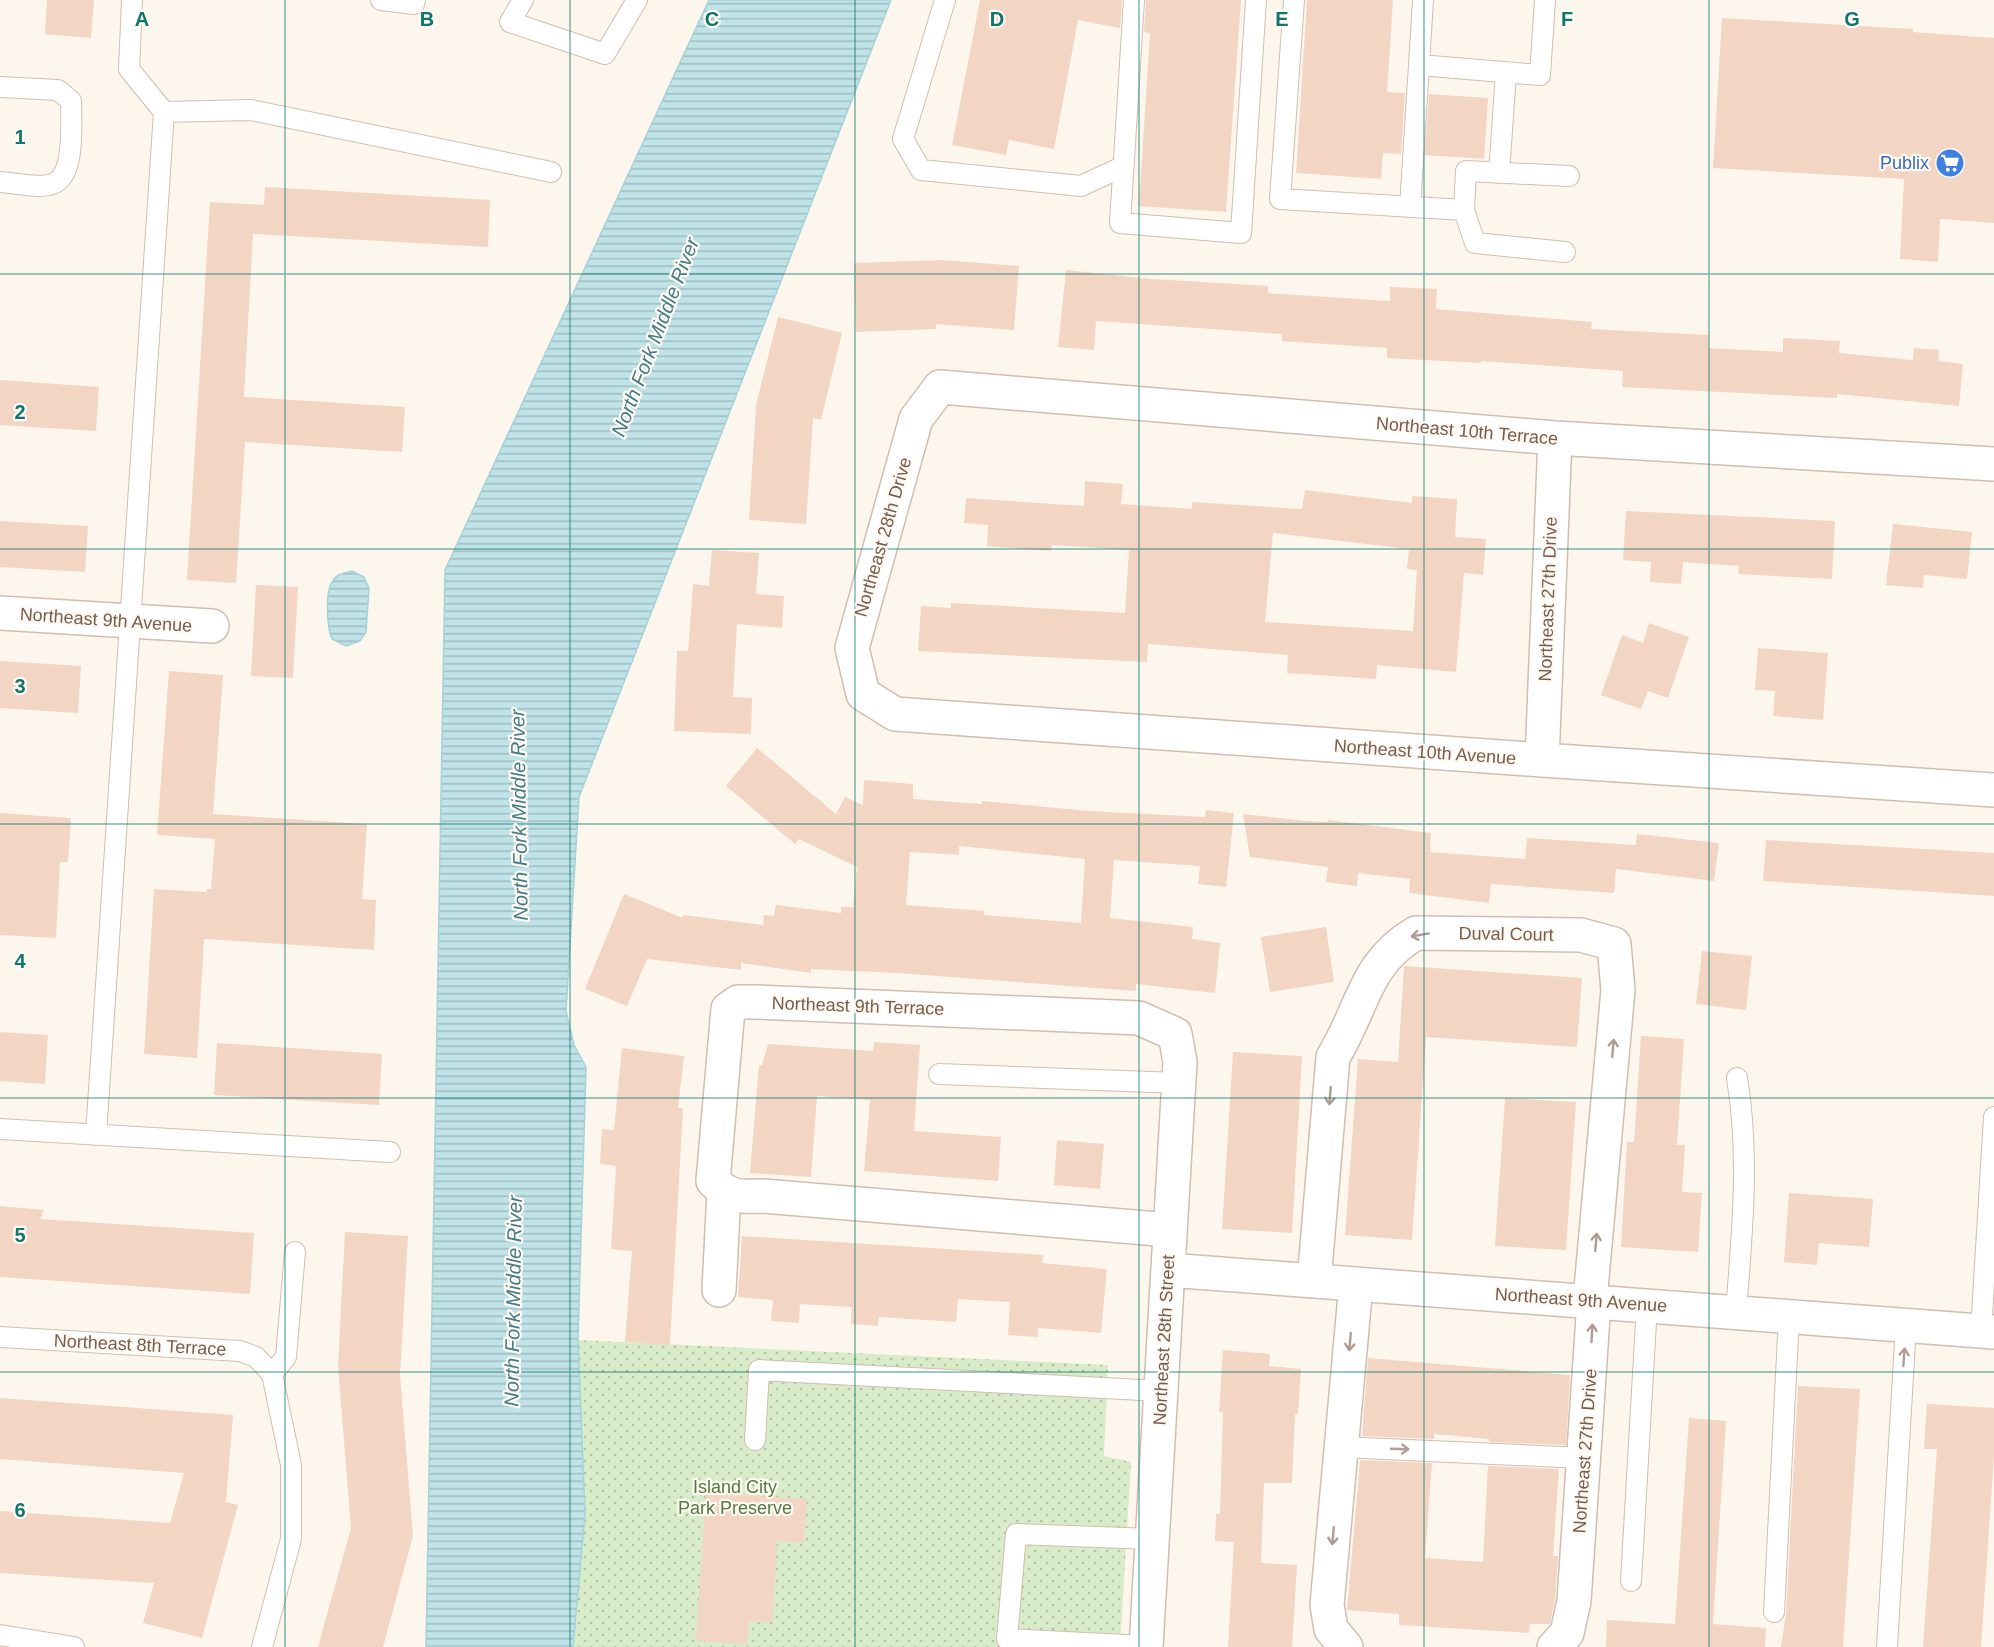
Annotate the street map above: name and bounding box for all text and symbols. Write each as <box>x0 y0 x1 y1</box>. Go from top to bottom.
text: A <box>135 8 149 30</box>
text: B <box>420 8 434 30</box>
text: C <box>705 8 719 30</box>
text: D <box>990 8 1004 30</box>
text: E <box>1275 8 1289 30</box>
text: F <box>1561 8 1573 30</box>
text: G <box>1844 8 1860 30</box>
text: 1 <box>14 126 26 148</box>
supermarket icon: Publix <box>1934 147 1966 179</box>
place label: Publix <box>1880 153 1929 173</box>
water label: North Fork Middle River <box>607 233 704 440</box>
text: 2 <box>14 401 26 423</box>
street label: Northeast 10th Terrace <box>1375 413 1559 449</box>
street label: Northeast 28th Drive <box>851 455 915 619</box>
street label: Northeast 27th Drive <box>1535 516 1561 682</box>
street label: Northeast 9th Avenue <box>19 604 193 636</box>
text: 3 <box>14 675 26 697</box>
water label: North Fork Middle River <box>506 708 532 921</box>
street label: Northeast 10th Avenue <box>1333 736 1517 768</box>
street label: Duval Court <box>1458 923 1554 945</box>
one-way arrow <box>1411 930 1430 941</box>
text: 4 <box>14 950 26 972</box>
street label: Northeast 9th Terrace <box>771 993 945 1019</box>
one-way arrow <box>1608 1039 1619 1058</box>
one-way arrow <box>1324 1085 1335 1105</box>
water label: North Fork Middle River <box>500 1194 526 1407</box>
text: 5 <box>14 1224 26 1246</box>
one-way arrow <box>1591 1233 1602 1253</box>
street label: Northeast 28th Street <box>1150 1254 1178 1426</box>
street label: Northeast 9th Avenue <box>1494 1284 1668 1316</box>
one-way arrow <box>1587 1323 1598 1343</box>
street label: Northeast 8th Terrace <box>53 1330 227 1360</box>
one-way arrow <box>1345 1332 1356 1351</box>
one-way arrow <box>1899 1347 1910 1367</box>
street label: Northeast 27th Drive <box>1569 1368 1601 1534</box>
one-way arrow <box>1389 1443 1409 1455</box>
park label: Island City Park Preserve <box>678 1477 792 1518</box>
text: 6 <box>14 1499 26 1521</box>
one-way arrow <box>1327 1526 1338 1546</box>

